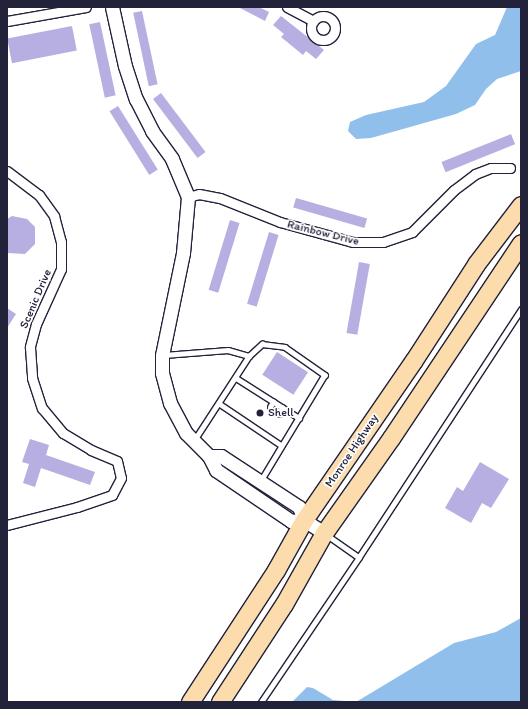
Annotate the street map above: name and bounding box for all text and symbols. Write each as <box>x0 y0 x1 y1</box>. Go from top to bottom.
street label: Rainbow Drive <box>286 217 360 249</box>
street label: Scenic Drive <box>17 267 55 331</box>
place label: Shell <box>268 406 294 420</box>
marker: Shell <box>255 408 265 418</box>
street label: Monroe Highway <box>322 412 382 490</box>

